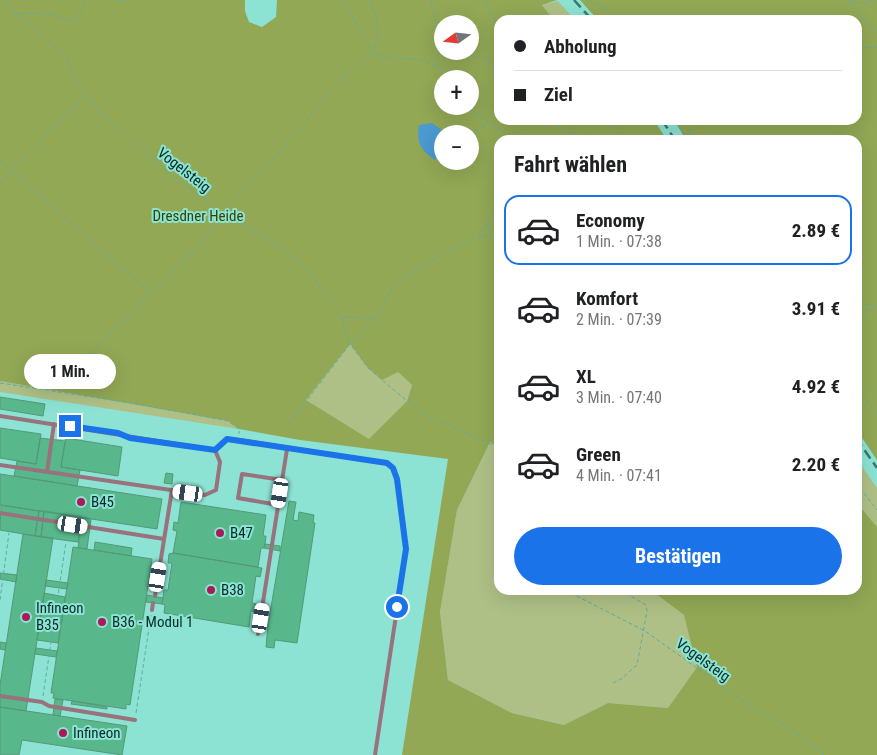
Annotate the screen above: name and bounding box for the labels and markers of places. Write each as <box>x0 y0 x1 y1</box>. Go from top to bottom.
place label: B45 <box>91 493 114 511</box>
marker: B45 <box>75 496 87 508</box>
place label: B47 <box>230 524 253 542</box>
marker: B47 <box>214 527 226 539</box>
place label: B38 <box>221 581 244 599</box>
marker: B38 <box>205 584 217 596</box>
place label: Infineon B35 <box>36 599 83 634</box>
marker: Infineon B35 <box>20 611 32 623</box>
place label: B36 - Modul 1 <box>112 613 193 631</box>
marker: B36 - Modul 1 <box>96 616 108 628</box>
place label: Infineon <box>73 724 120 742</box>
marker: Infineon <box>57 727 69 739</box>

